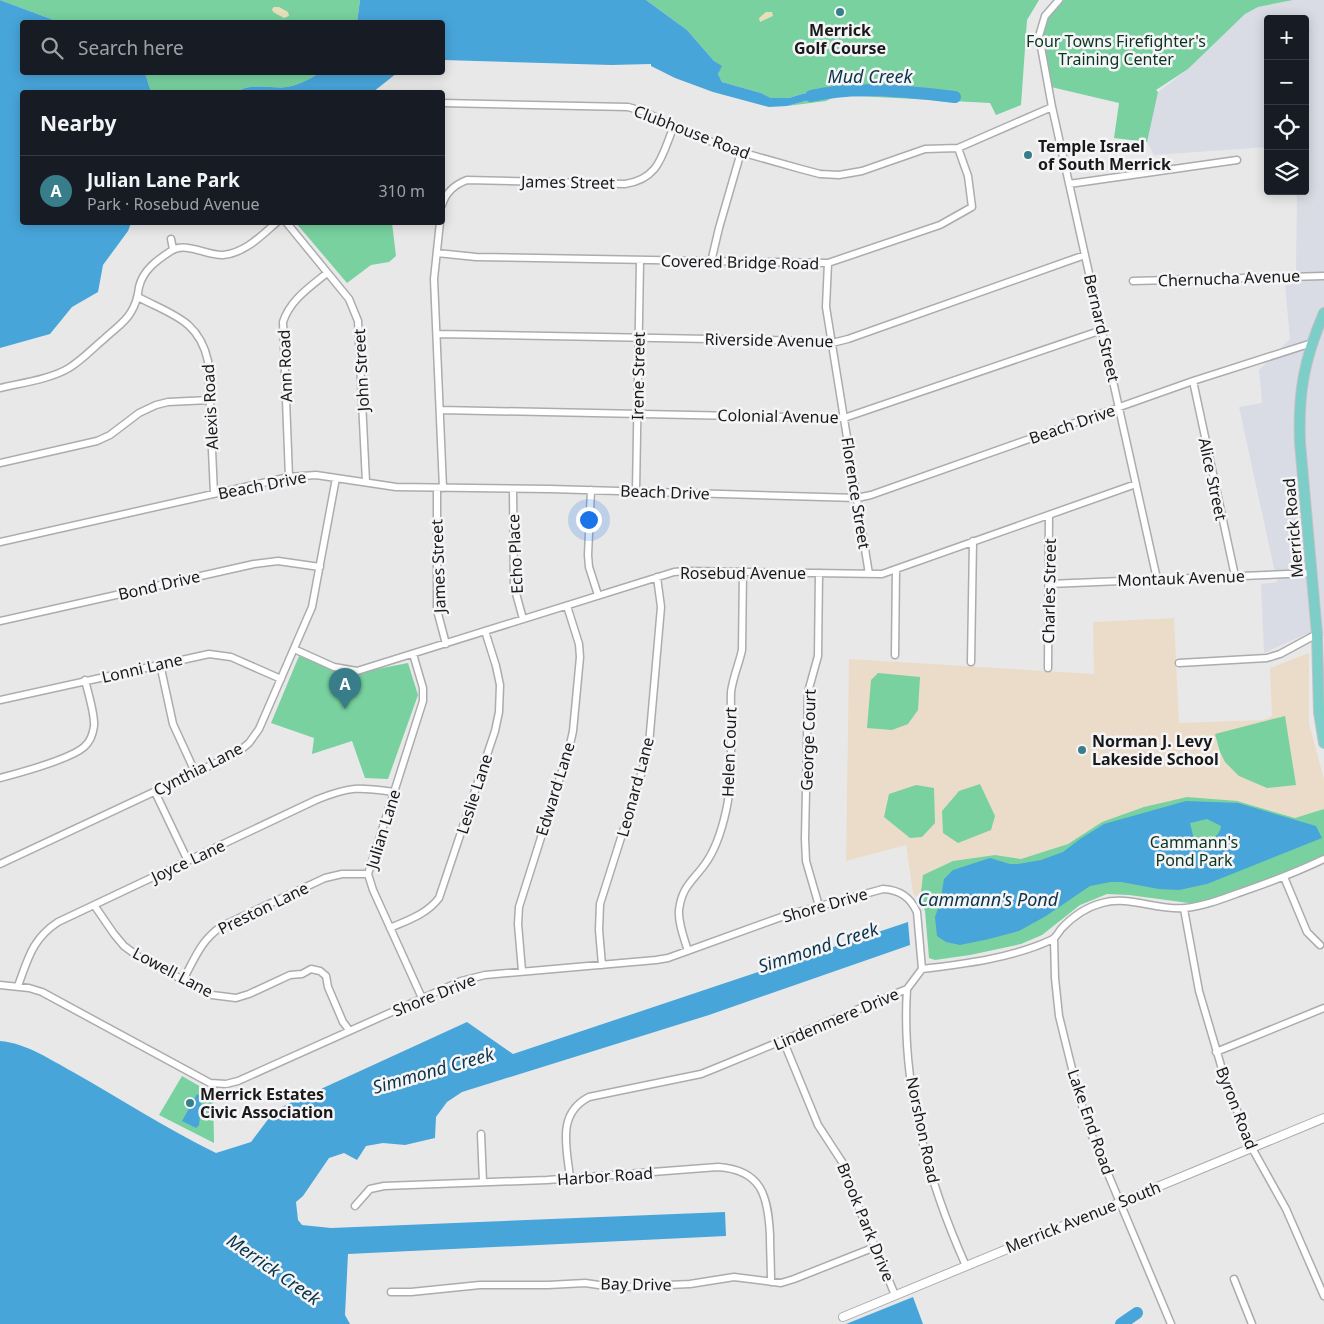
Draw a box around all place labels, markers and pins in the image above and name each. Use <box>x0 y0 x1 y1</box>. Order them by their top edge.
marker: Merrick Golf Course <box>834 6 846 18</box>
place label: Merrick Golf Course <box>794 19 886 59</box>
place label: Temple Israel of South Merrick <box>1038 135 1171 175</box>
marker: Temple Israel of South Merrick <box>1022 149 1034 161</box>
pin: A <box>329 668 361 709</box>
place label: Norman J. Levy Lakeside School <box>1092 730 1219 770</box>
marker: Norman J. Levy Lakeside School <box>1076 744 1088 756</box>
place label: Merrick Estates Civic Association <box>200 1083 333 1123</box>
marker: Merrick Estates Civic Association <box>184 1097 196 1109</box>

